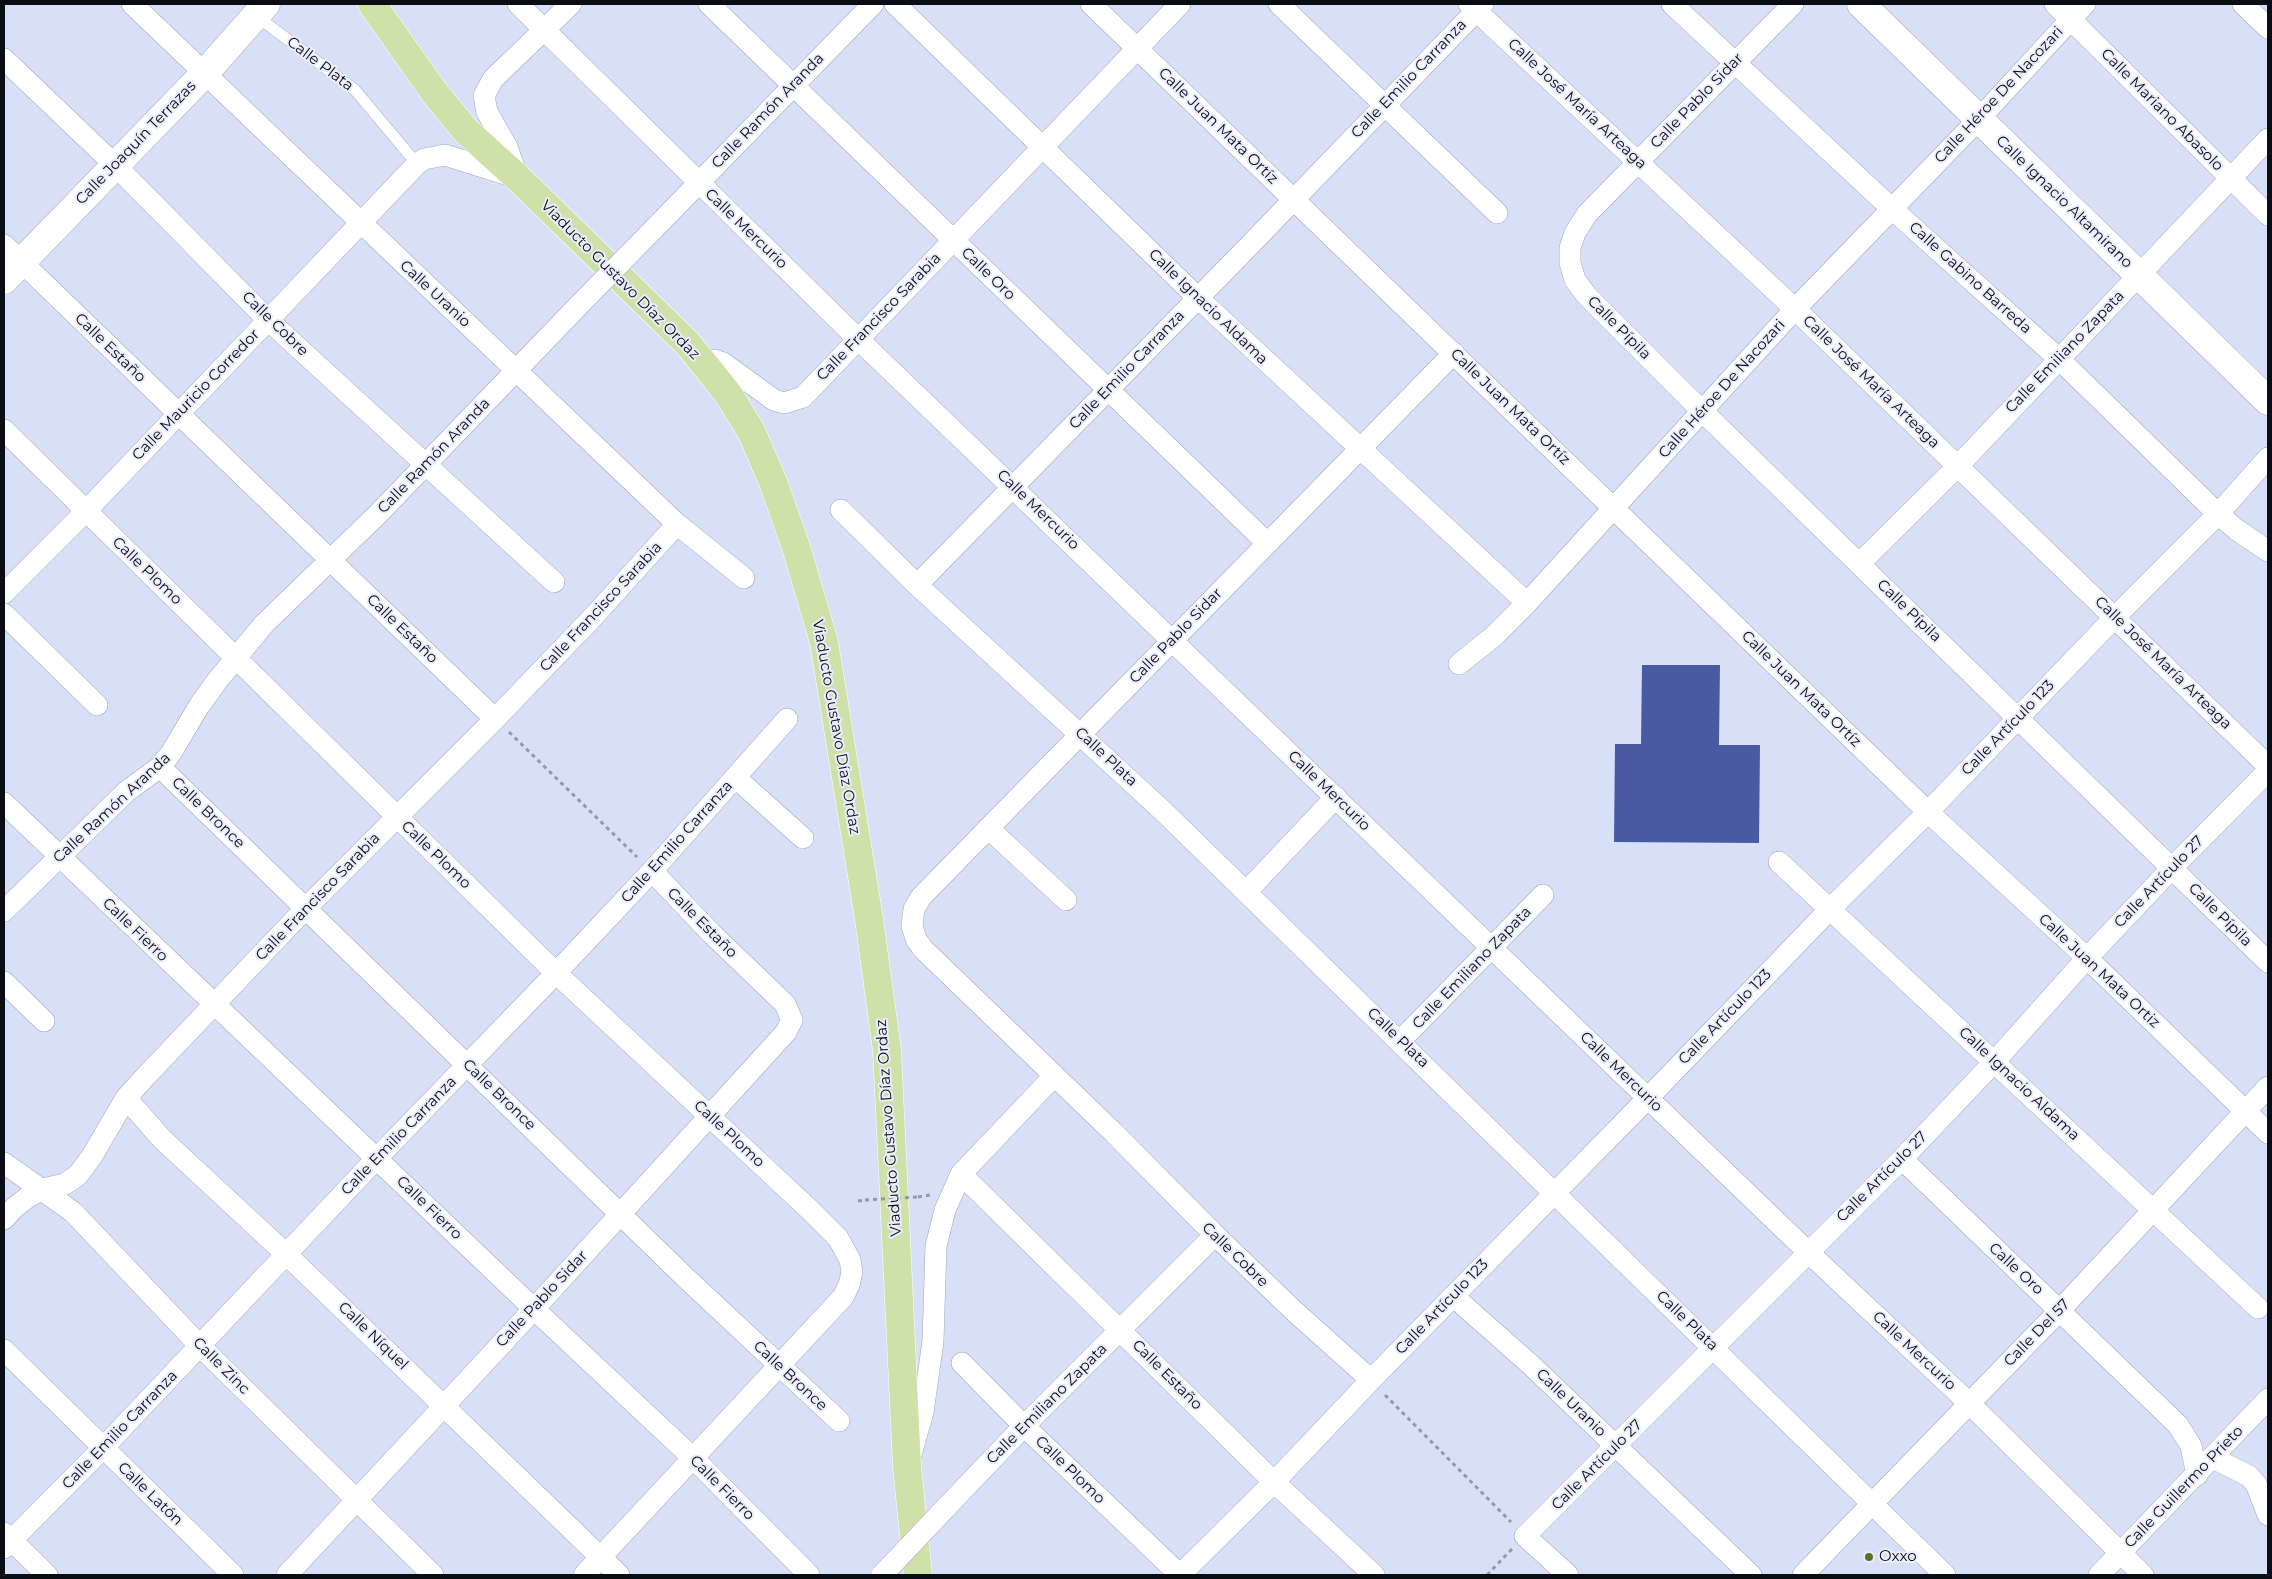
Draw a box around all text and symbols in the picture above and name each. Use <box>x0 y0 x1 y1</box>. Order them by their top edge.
street label: Calle Emilio Carranza <box>1348 16 1470 142</box>
street label: Calle Héroe De Nacozari <box>1931 23 2067 167</box>
street label: Calle Plata <box>283 33 357 95</box>
street label: Calle José María Arteaga <box>1504 35 1650 173</box>
street label: Calle Mariano Abasolo <box>2097 45 2227 175</box>
street label: Calle Ramón Aranda <box>708 49 828 173</box>
street label: Calle Pablo Sidar <box>1647 50 1747 152</box>
street label: Calle Juan Mata Ortíz <box>1154 64 1282 188</box>
street label: Calle Joaquín Terrazas <box>72 77 200 209</box>
street label: Calle Ignacio Altamirano <box>1992 132 2136 272</box>
street label: Calle Mercurio <box>701 185 791 273</box>
street label: Viaducto Gustavo Díaz Ordaz <box>537 197 703 363</box>
street label: Calle Gabino Barreda <box>1905 218 2035 338</box>
street label: Calle Oro <box>957 244 1019 304</box>
street label: Calle Ignacio Aldama <box>1145 245 1271 369</box>
street label: Calle Francisco Sarabia <box>813 249 945 385</box>
street label: Calle Uranio <box>396 257 474 331</box>
street label: Calle Emiliano Zapata <box>2002 287 2128 417</box>
street label: Calle Cobre <box>238 288 312 360</box>
street label: Calle Pípila <box>1584 293 1654 363</box>
street label: Calle Emilio Carranza <box>1066 307 1188 433</box>
street label: Calle Estaño <box>71 310 149 386</box>
street label: Calle José María Arteaga <box>1799 312 1943 452</box>
street label: Calle Héroe De Nacozari <box>1655 316 1789 462</box>
street label: Calle Mauricio Corredor <box>129 326 263 464</box>
street label: Calle Juan Mata Ortíz <box>1446 345 1574 469</box>
street label: Calle Ramón Aranda <box>374 394 494 518</box>
street label: Calle Mercurio <box>993 466 1083 554</box>
street label: Calle Plomo <box>108 533 186 609</box>
street label: Calle Francisco Sarabia <box>536 538 666 676</box>
street label: Calle Pípila <box>1873 576 1945 646</box>
street label: Calle Pablo Sidar <box>1126 585 1226 687</box>
street label: Calle Estaño <box>363 591 441 667</box>
street label: Calle José María Arteaga <box>2091 593 2235 733</box>
street label: Viaducto Gustavo Díaz Ordaz <box>808 618 864 836</box>
street label: Calle Juan Mata Ortíz <box>1737 627 1865 751</box>
street label: Calle Artículo 123 <box>1958 676 2058 780</box>
street label: Calle Plata <box>1071 724 1141 790</box>
street label: Calle Mercurio <box>1284 747 1374 835</box>
street label: Calle Ramón Aranda <box>50 749 174 867</box>
street label: Calle Bronce <box>168 774 248 852</box>
street label: Calle Emilio Carranza <box>617 777 737 907</box>
street label: Calle Plomo <box>397 817 475 893</box>
street label: Calle Francisco Sarabia <box>252 829 384 965</box>
street label: Calle Artículo 27 <box>2111 832 2207 932</box>
street label: Calle Pípila <box>2185 880 2255 950</box>
street label: Calle Estaño <box>663 884 741 962</box>
street label: Calle Fierro <box>98 894 172 966</box>
street label: Calle Emiliano Zapata <box>1409 903 1535 1033</box>
street label: Calle Juan Mata Ortiz <box>2035 910 2163 1032</box>
street label: Calle Artículo 123 <box>1675 965 1775 1069</box>
street label: Calle Plata <box>1363 1004 1433 1072</box>
street label: Viaducto Gustavo Díaz Ordaz <box>872 1019 906 1237</box>
street label: Calle Ignacio Aldama <box>1955 1023 2083 1145</box>
street label: Calle Mercurio <box>1576 1028 1666 1116</box>
street label: Calle Bronce <box>459 1056 539 1134</box>
street label: Calle Emilio Carranza <box>338 1073 460 1199</box>
street label: Calle Plomo <box>690 1097 768 1171</box>
street label: Calle Artículo 27 <box>1833 1128 1931 1226</box>
street label: Calle Fierro <box>392 1172 466 1244</box>
street label: Calle Cobre <box>1198 1219 1272 1291</box>
street label: Calle Oro <box>1985 1239 2047 1299</box>
street label: Calle Pablo Sidar <box>493 1247 591 1351</box>
street label: Calle Artículo 123 <box>1392 1255 1492 1359</box>
street label: Calle Plata <box>1652 1287 1722 1355</box>
street label: Calle Del 57 <box>2000 1295 2074 1371</box>
street label: Calle Níquel <box>334 1298 412 1374</box>
street label: Calle Mercurio <box>1869 1308 1959 1394</box>
street label: Calle Zinc <box>189 1334 253 1398</box>
street label: Calle Estaño <box>1128 1336 1206 1414</box>
street label: Calle Bronce <box>749 1337 831 1415</box>
street label: Calle Emiliano Zapata <box>983 1340 1111 1468</box>
street label: Calle Uranio <box>1532 1365 1610 1441</box>
street label: Calle Emilio Carranza <box>59 1367 181 1493</box>
street label: Calle Artículo 27 <box>1548 1416 1646 1514</box>
street label: Calle Guillermo Prieto <box>2121 1422 2247 1552</box>
street label: Calle Plomo <box>1031 1432 1109 1508</box>
street label: Calle Fierro <box>686 1452 758 1524</box>
street label: Calle Latón <box>114 1459 186 1529</box>
place label: Oxxo <box>1879 1548 1917 1566</box>
marker: Oxxo <box>1863 1551 1875 1563</box>

